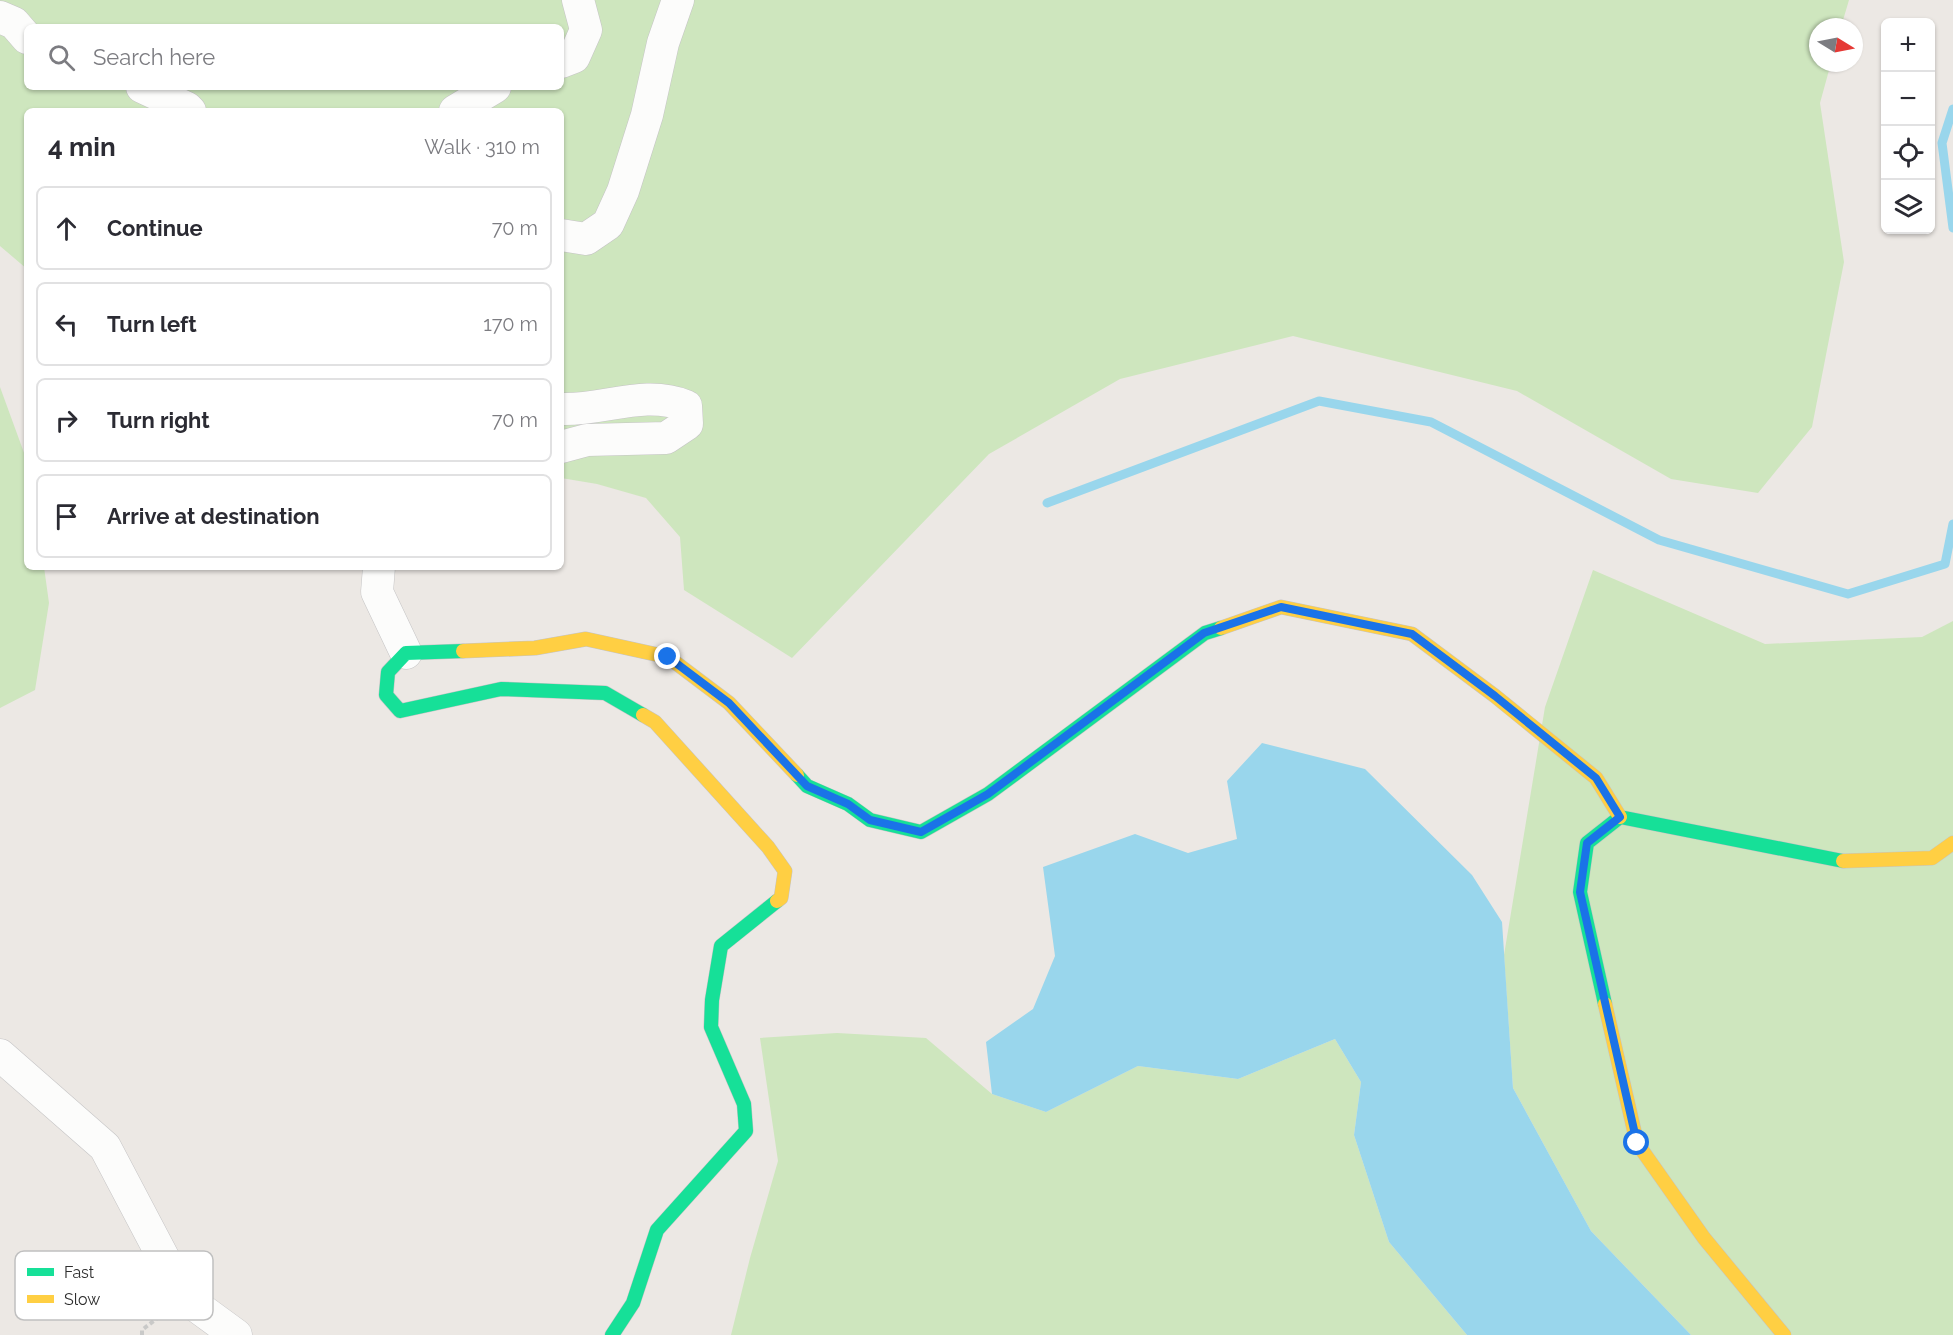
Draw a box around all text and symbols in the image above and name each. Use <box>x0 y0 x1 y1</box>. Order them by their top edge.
north arrow <box>1809 18 1863 72</box>
map controls <box>1881 18 1935 234</box>
button: + <box>1881 18 1935 72</box>
search box <box>24 24 564 90</box>
icon: search <box>45 41 78 74</box>
text: Search here <box>93 44 215 70</box>
button: − <box>1881 72 1935 126</box>
button: locate <box>1881 126 1935 180</box>
text: 4 min <box>48 132 116 162</box>
text: Walk · 310 m <box>424 135 540 159</box>
button: layers <box>1881 180 1935 234</box>
icon: ahead <box>50 212 83 245</box>
text: Continue <box>107 215 203 241</box>
text: 70 m <box>492 216 538 240</box>
icon: left <box>50 308 83 341</box>
text: Turn left <box>107 311 197 337</box>
text: 170 m <box>483 312 538 336</box>
icon: right <box>50 404 83 437</box>
text: Turn right <box>107 407 210 433</box>
text: 70 m <box>492 408 538 432</box>
icon: arrive <box>50 500 83 533</box>
text: Arrive at destination <box>107 503 320 529</box>
route end <box>654 643 680 669</box>
route start <box>1623 1129 1649 1155</box>
legend <box>15 1251 213 1320</box>
text: Fast <box>64 1263 95 1282</box>
text: Slow <box>64 1290 100 1309</box>

